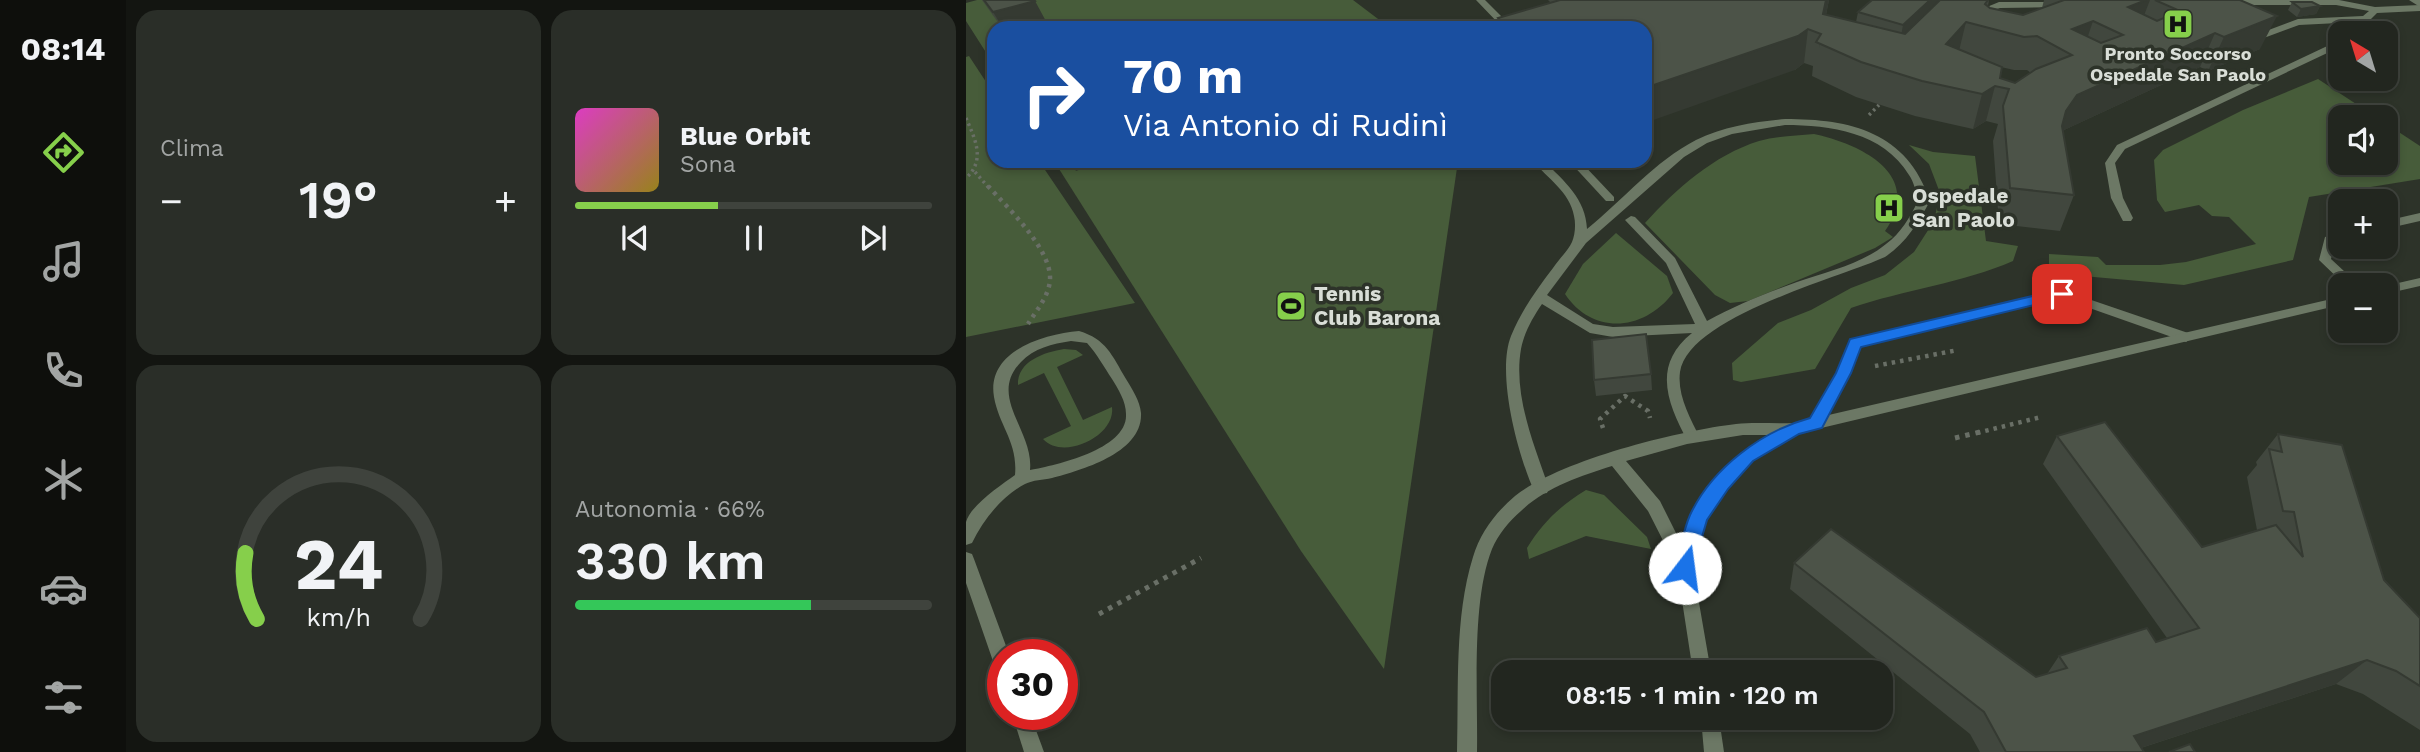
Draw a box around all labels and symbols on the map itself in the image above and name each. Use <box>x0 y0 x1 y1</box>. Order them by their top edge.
hospital icon: Pronto Soccorso Ospedale San Paolo <box>2161 7 2195 41</box>
north arrow <box>2328 21 2398 91</box>
place label: Pronto Soccorso Ospedale San Paolo <box>2090 43 2266 85</box>
place label: Ospedale San Paolo <box>1912 183 2015 232</box>
hospital icon: Ospedale San Paolo <box>1872 191 1906 225</box>
pin <box>2032 264 2092 324</box>
place label: Tennis Club Barona <box>1314 281 1441 330</box>
sports icon: Tennis Club Barona <box>1274 289 1308 323</box>
position arrow <box>1648 531 1722 605</box>
speed limit sign: 30 <box>987 639 1078 730</box>

